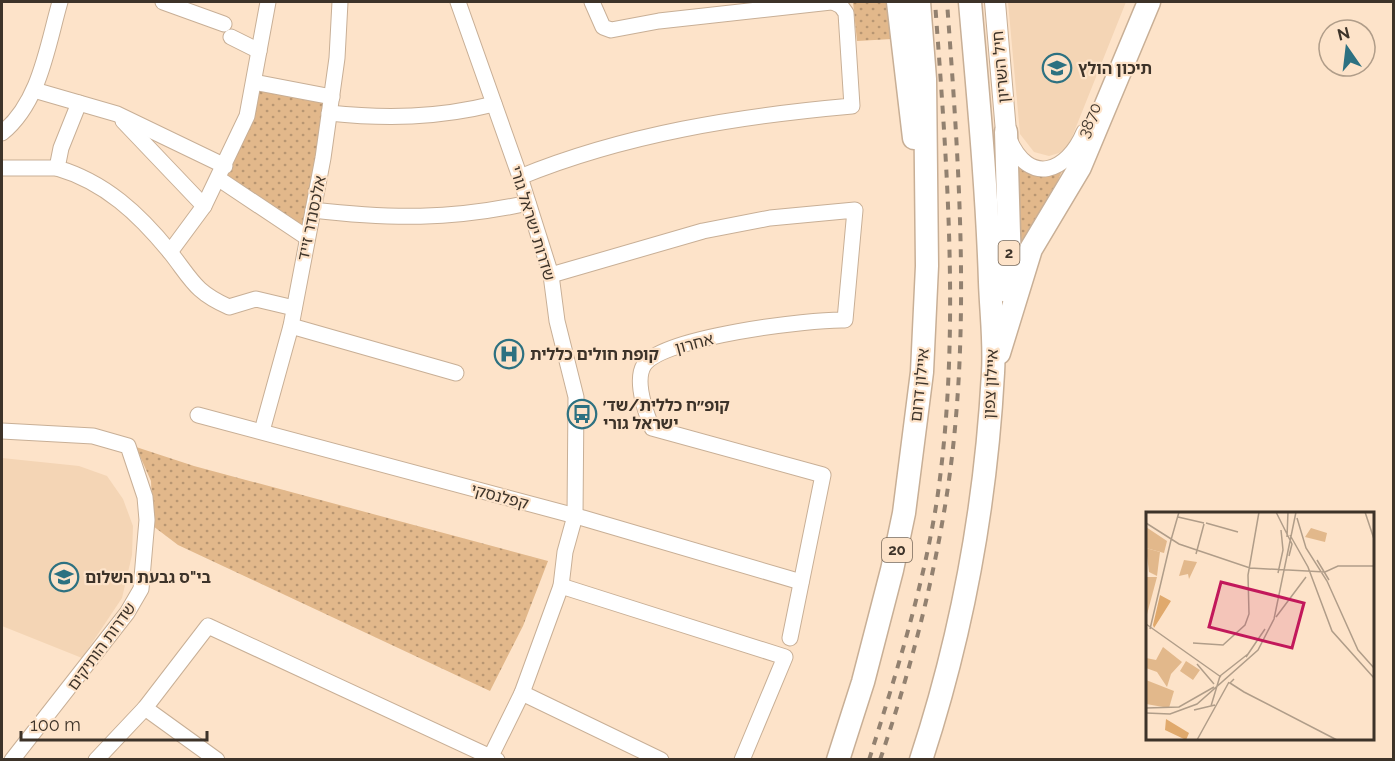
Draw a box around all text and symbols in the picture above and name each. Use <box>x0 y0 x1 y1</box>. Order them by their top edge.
north arrow <box>1317 18 1377 78</box>
text: N <box>1335 23 1352 45</box>
street label: חיל השריון <box>988 30 1013 104</box>
school or university icon: תיכון הולץ <box>1041 52 1073 84</box>
place label: תיכון הולץ <box>1078 59 1152 78</box>
street label: 3870 <box>1074 100 1105 141</box>
street label: שדרות ישראל גורי <box>506 164 559 283</box>
street label: אלכסנדר זייד <box>293 174 330 262</box>
road number: 2 <box>998 241 1020 265</box>
street label: אחרון <box>673 329 715 358</box>
hospital icon: קופת חולים כללית <box>493 338 525 370</box>
place label: קופת חולים כללית <box>530 345 660 364</box>
street label: איילון דרום <box>906 347 933 423</box>
street label: איילון צפון <box>979 349 1002 419</box>
place label: קופ״ח כללית/שד׳ ישראל גורי <box>603 396 730 433</box>
bus stop icon: קופ״ח כללית/שד׳ ישראל גורי <box>566 398 598 430</box>
street label: קפלנסקי <box>469 480 531 513</box>
inset map <box>1146 512 1374 740</box>
road number: 20 <box>882 538 912 562</box>
school or university icon: בי"ס גבעת השלום <box>48 561 80 593</box>
place label: בי"ס גבעת השלום <box>85 568 212 587</box>
street label: שדרות הותיקים <box>63 599 140 694</box>
scale bar <box>21 704 207 742</box>
text: 100 m <box>30 714 81 735</box>

